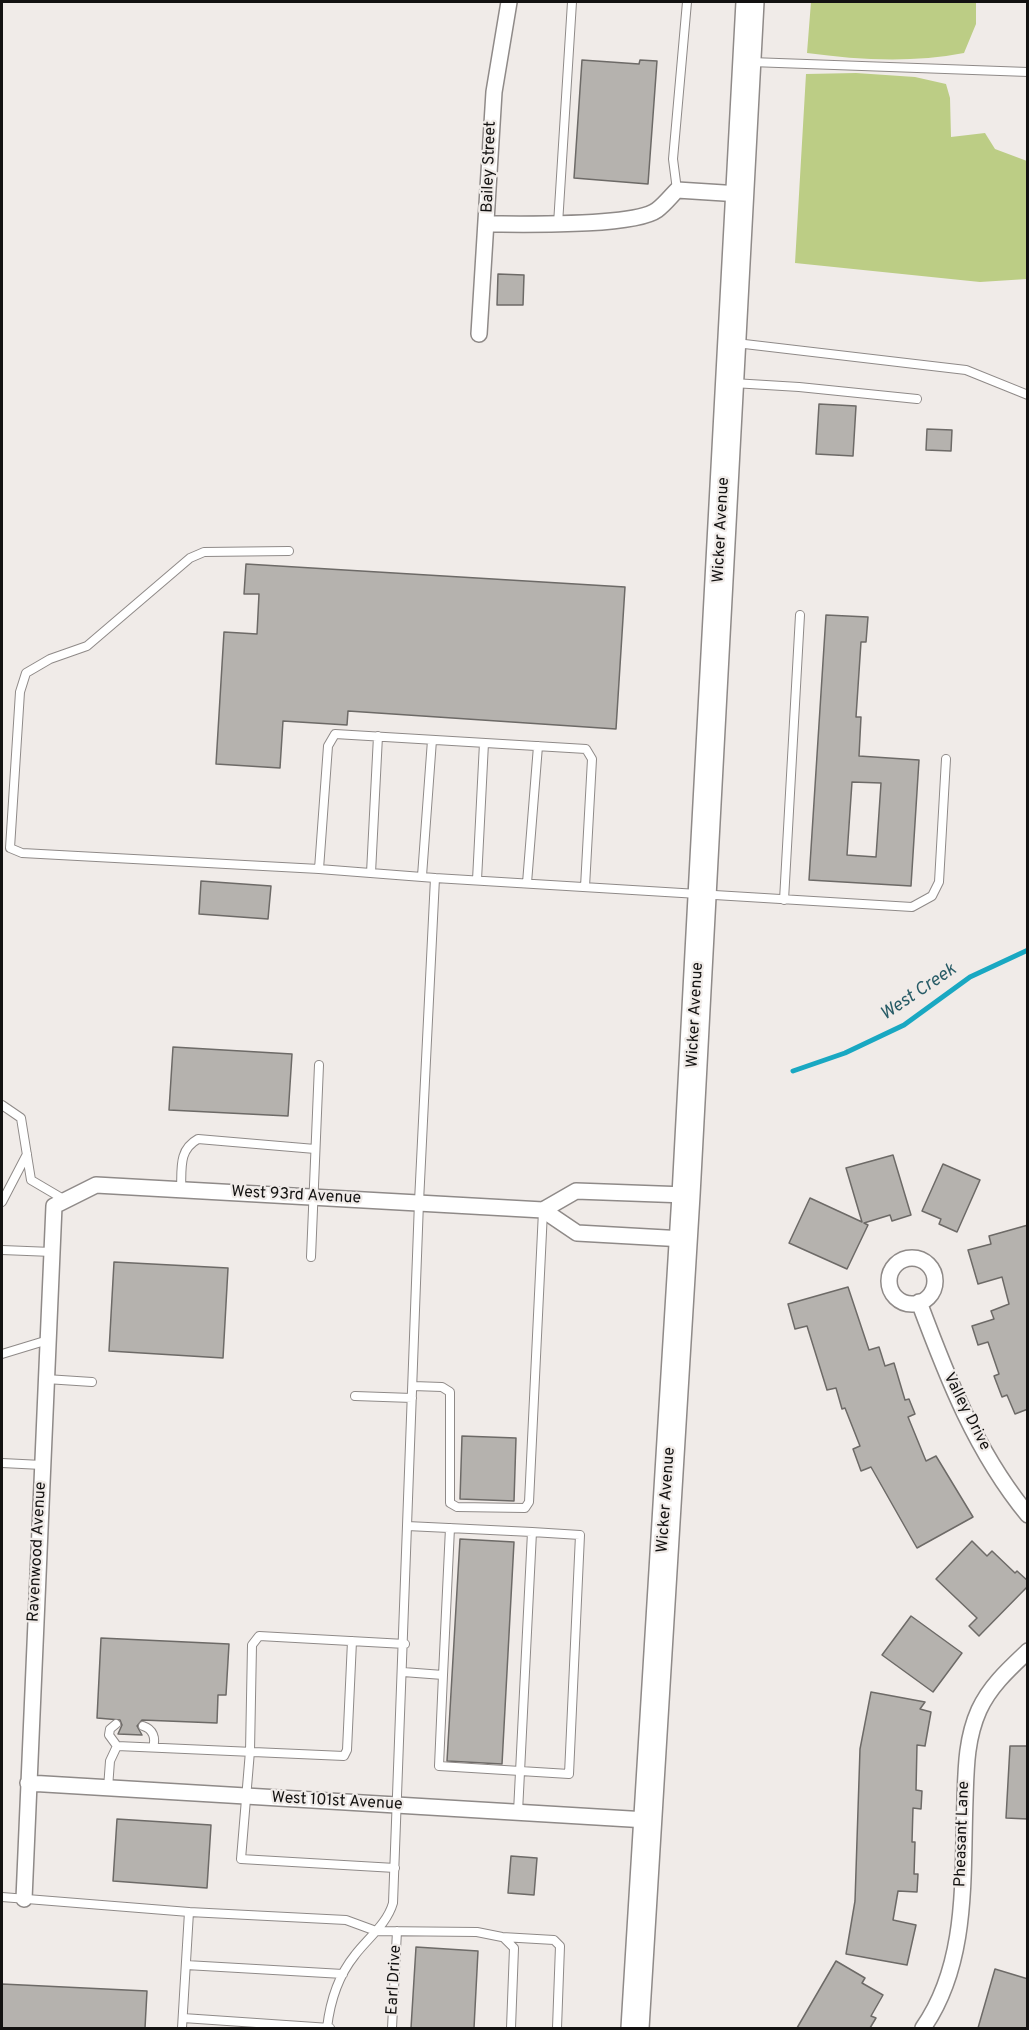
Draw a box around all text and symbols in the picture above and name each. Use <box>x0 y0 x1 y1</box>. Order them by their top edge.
street label: Bailey Street <box>479 121 501 213</box>
street label: Wicker Avenue <box>710 477 734 583</box>
water label: West Creek <box>877 960 961 1026</box>
street label: Wicker Avenue <box>684 962 708 1068</box>
street label: West 93rd Avenue <box>231 1183 361 1209</box>
street label: Valley Drive <box>938 1370 994 1454</box>
street label: Wicker Avenue <box>654 1447 680 1553</box>
street label: Ravenwood Avenue <box>25 1481 51 1623</box>
street label: Pheasant Lane <box>952 1781 974 1887</box>
street label: West 101st Avenue <box>271 1789 403 1815</box>
street label: Earl Drive <box>384 1944 406 2016</box>

